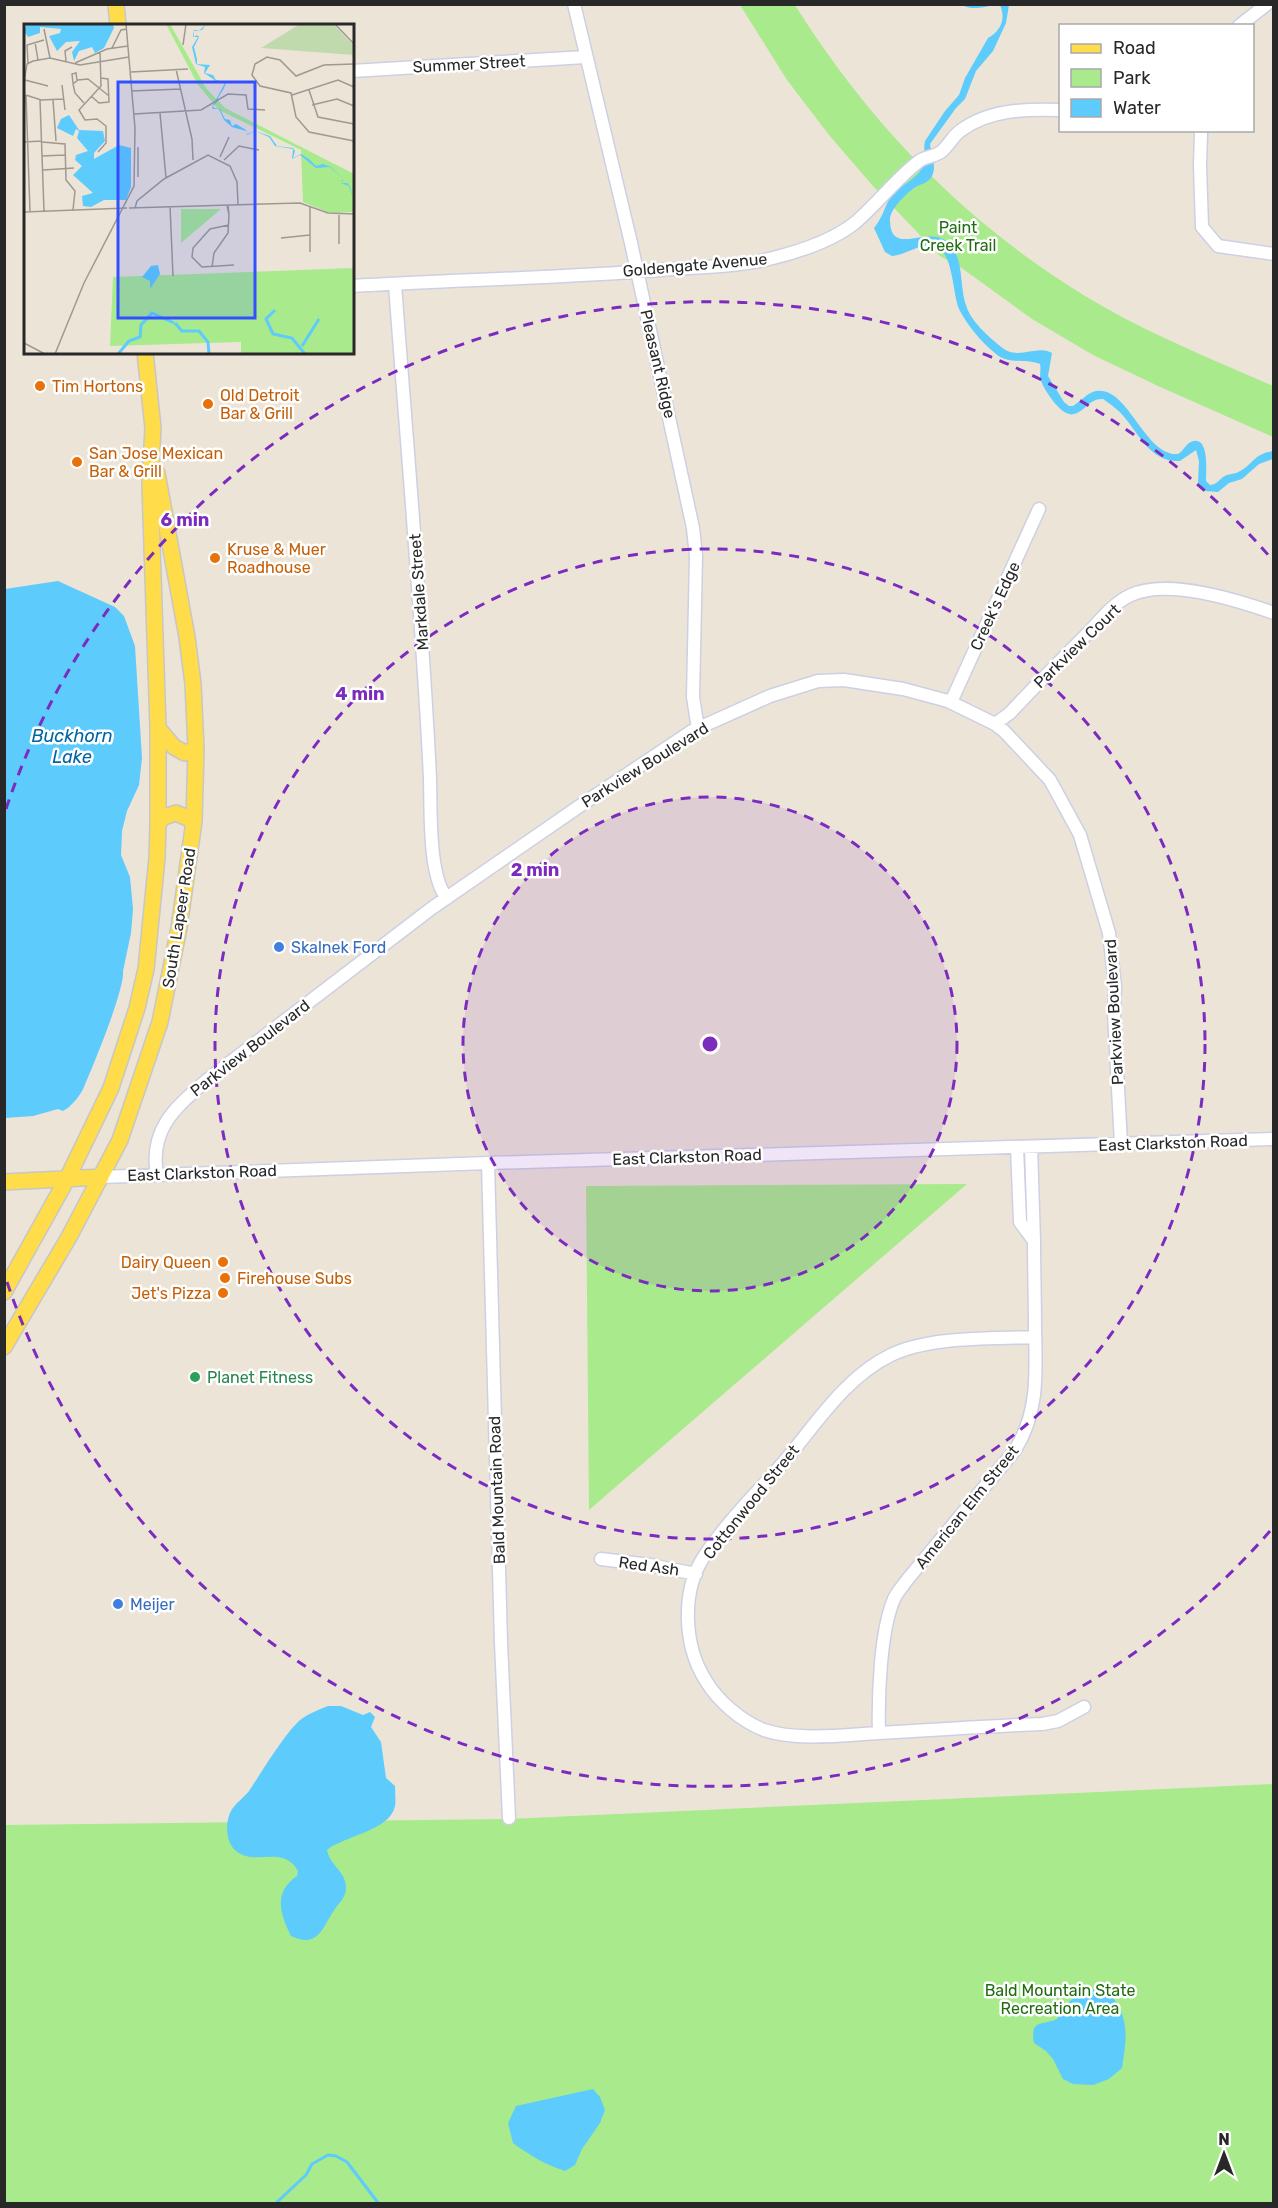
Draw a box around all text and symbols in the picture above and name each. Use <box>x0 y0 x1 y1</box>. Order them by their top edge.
inset map <box>24 24 354 354</box>
legend <box>1059 24 1254 132</box>
text: Road <box>1113 37 1156 59</box>
street label: Summer Street <box>412 52 526 76</box>
text: Park <box>1113 67 1151 89</box>
text: Water <box>1113 97 1161 119</box>
park label: Paint Creek Trail <box>920 218 996 255</box>
street label: Goldengate Avenue <box>622 249 768 281</box>
street label: Pleasant Ridge <box>636 308 680 420</box>
place label: Tim Hortons <box>52 377 143 396</box>
marker: Tim Hortons <box>33 379 47 393</box>
place label: Old Detroit Bar & Grill <box>220 386 300 423</box>
marker: Old Detroit Bar & Grill <box>201 397 215 411</box>
place label: San Jose Mexican Bar & Grill <box>89 444 223 481</box>
marker: San Jose Mexican Bar & Grill <box>70 455 84 469</box>
text: 6 min <box>161 509 209 531</box>
street label: Markdale Street <box>405 533 433 651</box>
place label: Kruse & Muer Roadhouse <box>227 540 326 577</box>
marker: Kruse & Muer Roadhouse <box>208 551 222 565</box>
street label: Creek's Edge <box>966 559 1024 653</box>
street label: Parkview Court <box>1030 600 1124 692</box>
text: 4 min <box>335 683 385 705</box>
street label: Parkview Boulevard <box>578 718 712 812</box>
water label: Buckhorn Lake <box>31 725 113 768</box>
street label: South Lapeer Road <box>159 847 199 989</box>
text: 2 min <box>511 859 559 881</box>
place label: Skalnek Ford <box>291 938 386 957</box>
street label: Parkview Boulevard <box>1101 939 1127 1085</box>
marker: Skalnek Ford <box>272 940 286 954</box>
street label: Parkview Boulevard <box>187 996 313 1100</box>
centre of rings <box>700 1034 720 1054</box>
street label: East Clarkston Road <box>1098 1131 1248 1155</box>
street label: East Clarkston Road <box>612 1145 762 1169</box>
street label: East Clarkston Road <box>127 1161 277 1185</box>
place label: Dairy Queen <box>121 1253 211 1272</box>
marker: Dairy Queen <box>216 1255 230 1269</box>
place label: Firehouse Subs <box>237 1269 352 1288</box>
marker: Firehouse Subs <box>218 1271 232 1285</box>
place label: Jet's Pizza <box>131 1284 211 1303</box>
marker: Jet's Pizza <box>216 1286 230 1300</box>
place label: Planet Fitness <box>207 1368 313 1387</box>
marker: Planet Fitness <box>188 1370 202 1384</box>
street label: Bald Mountain Road <box>485 1415 509 1565</box>
street label: Cottonwood Street <box>699 1441 803 1563</box>
street label: American Elm Street <box>911 1442 1023 1572</box>
street label: Red Ash <box>617 1552 681 1580</box>
place label: Meijer <box>130 1595 175 1614</box>
marker: Meijer <box>111 1597 125 1611</box>
park label: Bald Mountain State Recreation Area <box>985 1981 1135 2018</box>
north arrow <box>1194 2124 1254 2184</box>
text: N <box>1218 2130 1230 2149</box>

